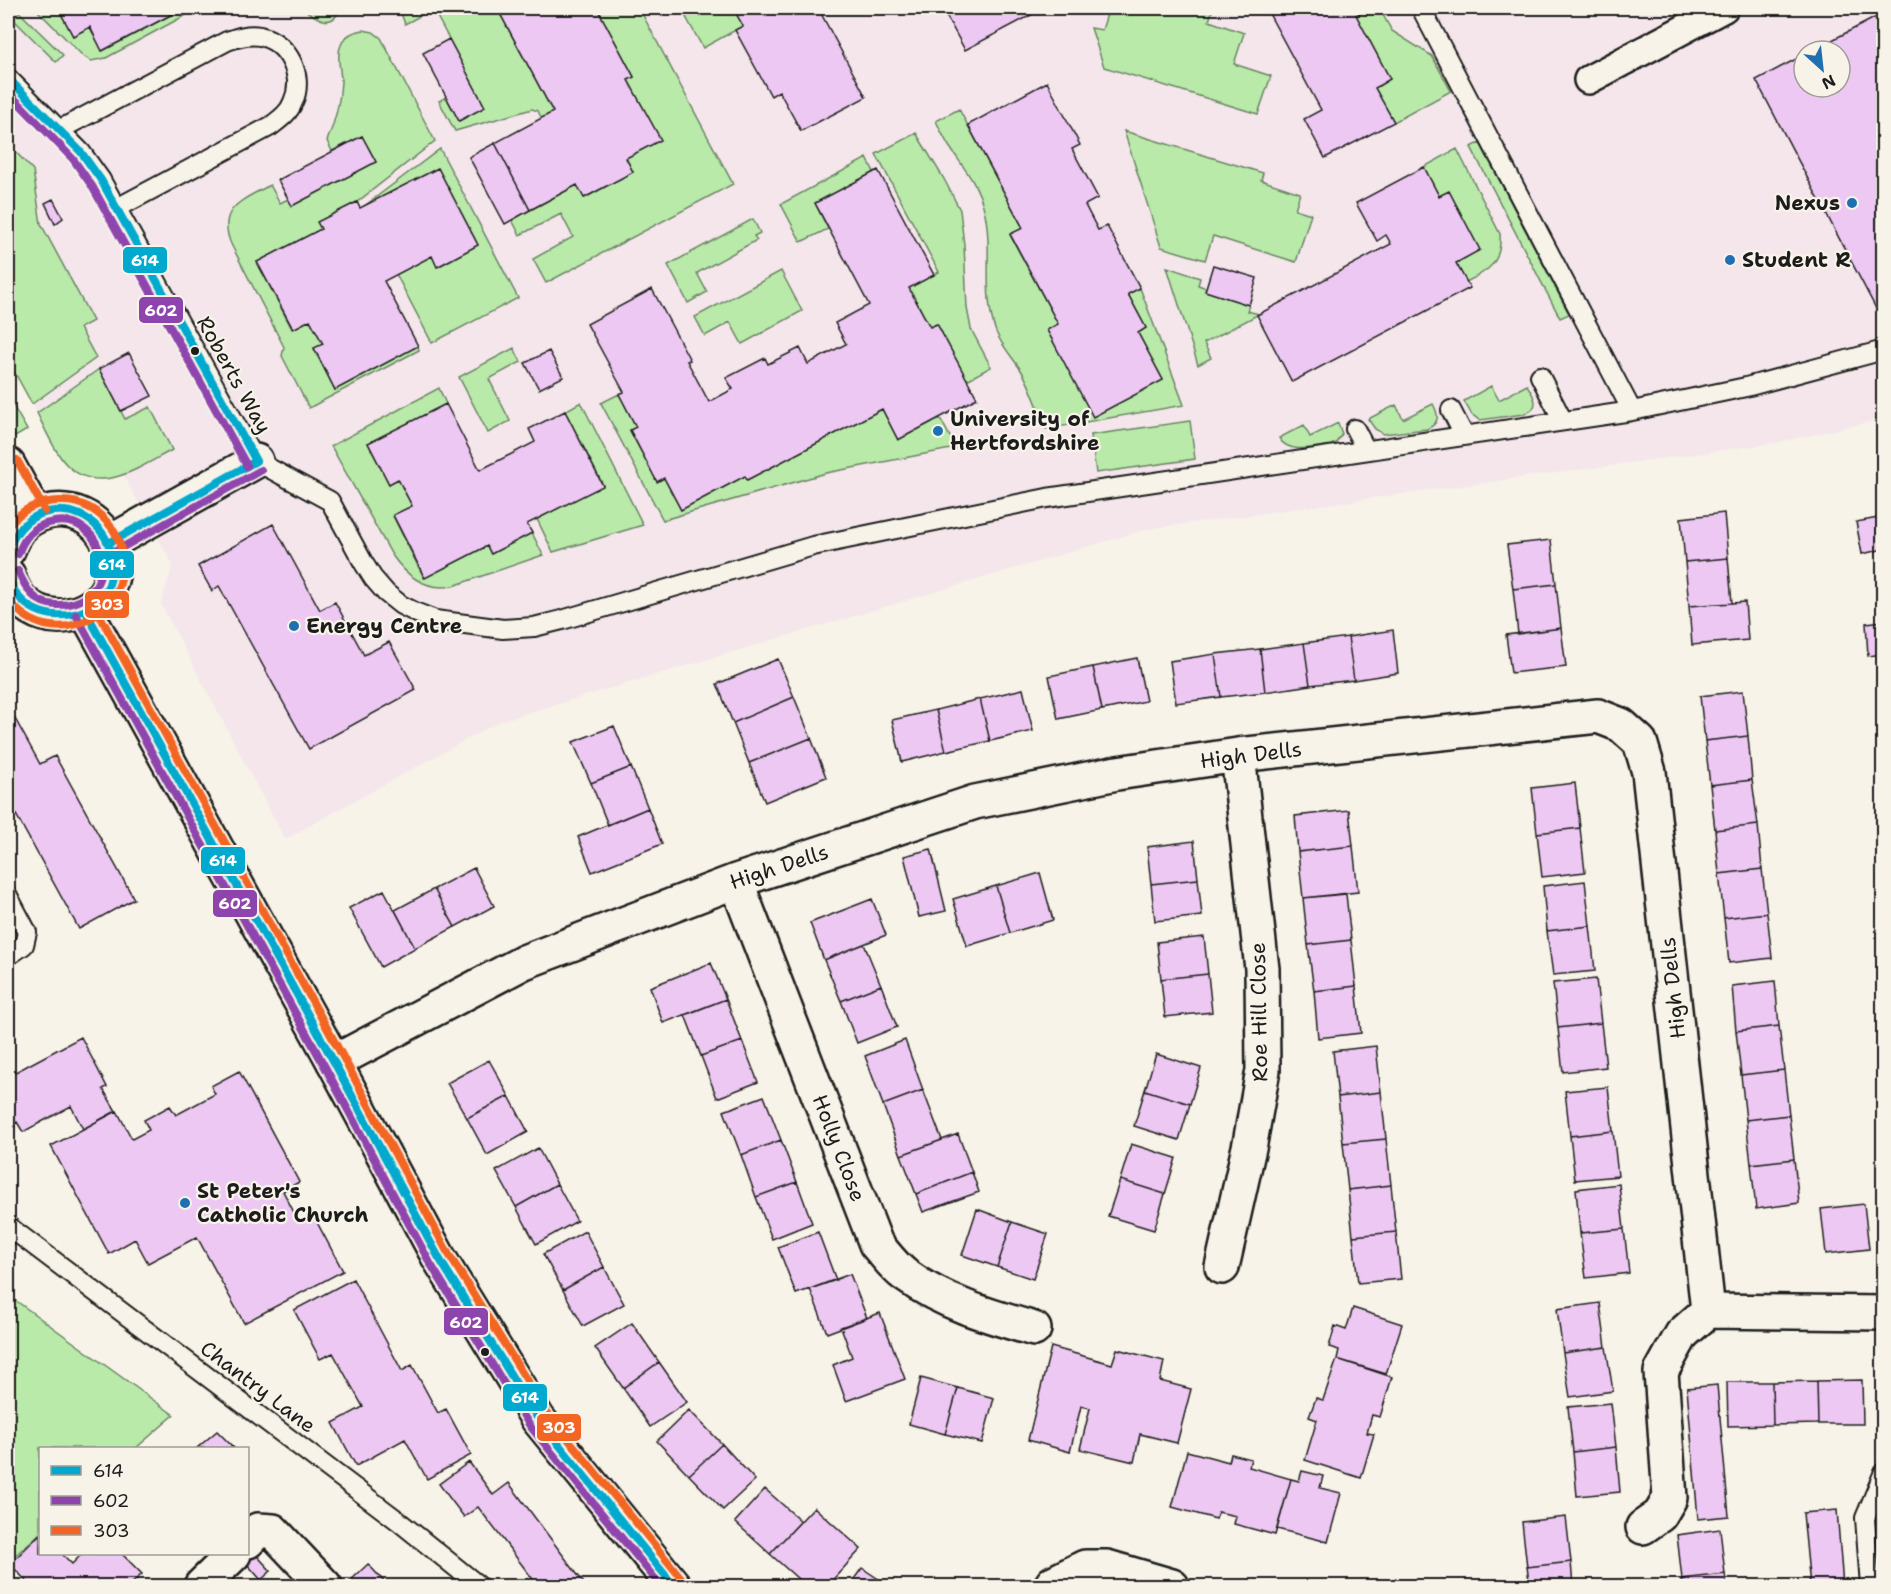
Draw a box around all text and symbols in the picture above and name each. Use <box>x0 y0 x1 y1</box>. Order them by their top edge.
north arrow <box>1792 39 1852 99</box>
text: N <box>1818 70 1839 94</box>
place label: Nexus <box>1775 189 1840 217</box>
marker: Nexus <box>1845 196 1859 210</box>
line badge: 614 <box>122 246 168 274</box>
place label: Student R <box>1742 246 1851 274</box>
text: 614 <box>131 250 159 271</box>
marker: Student R <box>1723 253 1737 267</box>
line badge: 602 <box>138 296 184 324</box>
text: 602 <box>145 300 177 321</box>
street label: Roberts Way <box>190 311 278 439</box>
unlabelled marker <box>189 345 201 357</box>
place label: University of Hertfordshire <box>950 405 1100 457</box>
marker: University of Hertfordshire <box>931 424 945 438</box>
line badge: 614 <box>89 550 135 579</box>
text: 614 <box>98 554 126 575</box>
line badge: 303 <box>84 590 130 619</box>
text: 303 <box>90 594 124 615</box>
place label: Energy Centre <box>306 612 462 640</box>
marker: Energy Centre <box>287 619 301 633</box>
street label: High Dells <box>1199 735 1303 775</box>
street label: High Dells <box>726 838 832 896</box>
line badge: 614 <box>200 846 246 875</box>
text: 614 <box>209 850 237 871</box>
line badge: 602 <box>212 889 258 918</box>
text: 602 <box>219 893 251 914</box>
street label: High Dells <box>1654 936 1692 1040</box>
street label: Roe Hill Close <box>1244 942 1274 1082</box>
street label: Holly Close <box>806 1091 872 1205</box>
place label: St Peter's Catholic Church <box>197 1177 369 1229</box>
marker: St Peter's Catholic Church <box>178 1196 192 1210</box>
line badge: 602 <box>443 1307 489 1336</box>
text: 602 <box>450 1312 482 1333</box>
street label: Chantry Lane <box>195 1334 321 1440</box>
unlabelled marker <box>479 1346 491 1358</box>
line badge: 614 <box>502 1383 548 1412</box>
text: 614 <box>511 1387 539 1408</box>
line badge: 303 <box>536 1413 582 1442</box>
text: 303 <box>542 1417 576 1438</box>
legend <box>39 1447 249 1555</box>
text: 614 <box>93 1459 124 1483</box>
text: 602 <box>93 1489 129 1513</box>
text: 303 <box>93 1519 130 1543</box>

